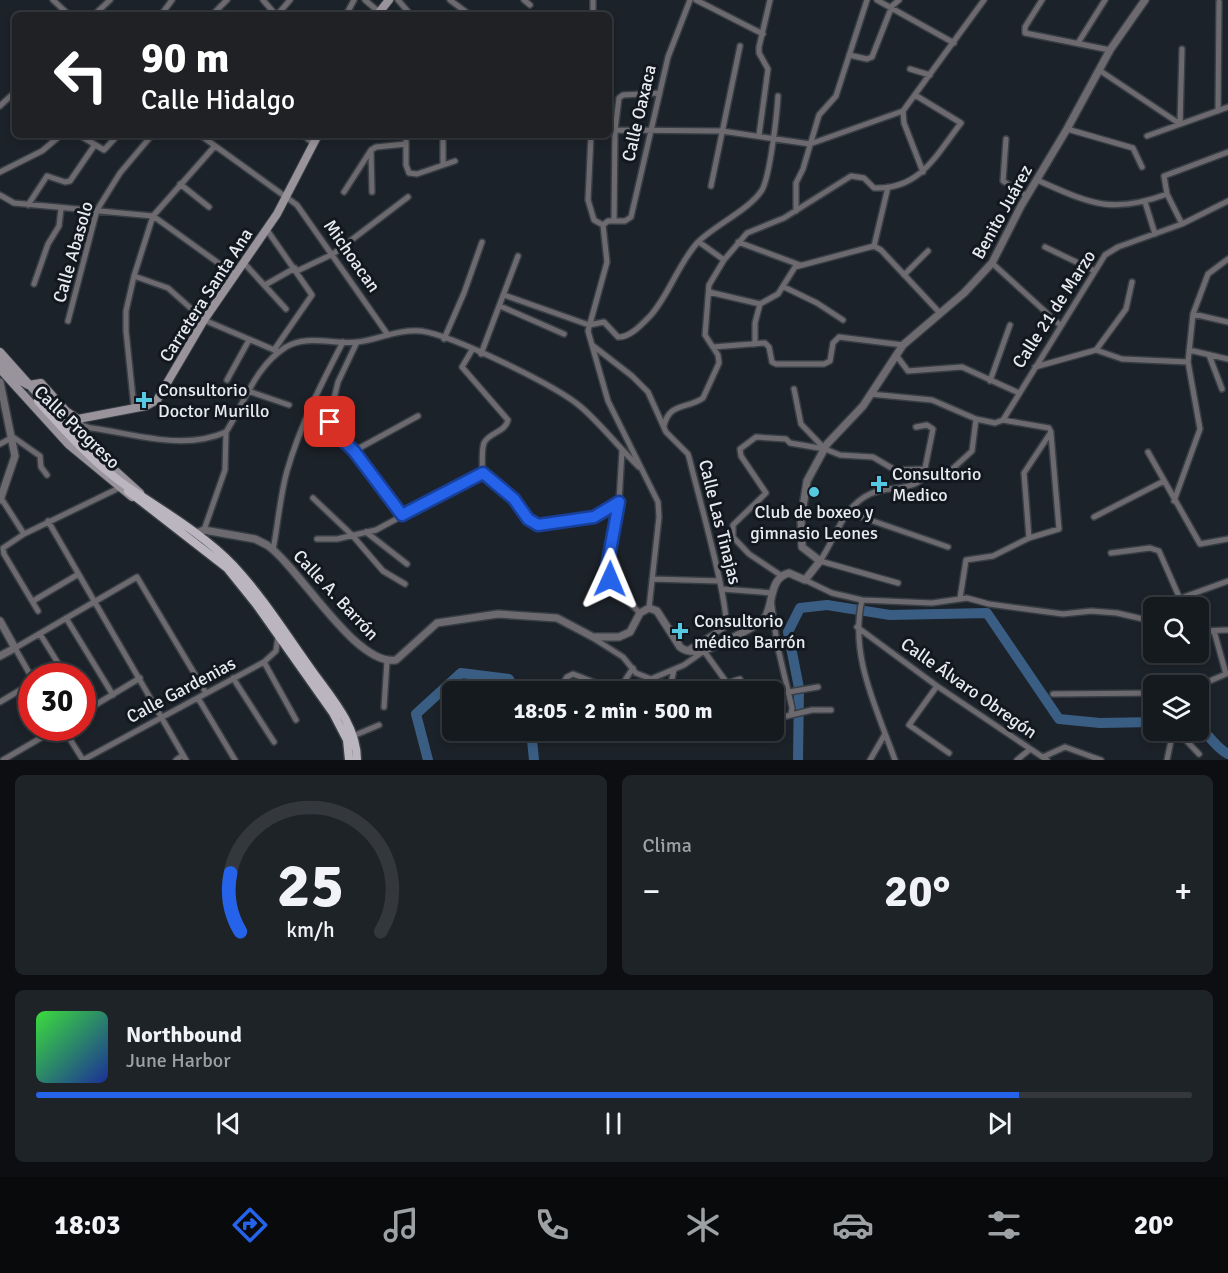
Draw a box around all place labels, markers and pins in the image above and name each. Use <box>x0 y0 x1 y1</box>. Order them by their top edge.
place label: Consultorio Doctor Murillo <box>158 379 269 422</box>
marker: Consultorio Doctor Murillo <box>135 391 153 409</box>
pin <box>304 396 355 447</box>
place label: Consultorio Medico <box>892 463 981 506</box>
marker: Consultorio Medico <box>870 475 888 493</box>
marker: Club de boxeo y gimnasio Leones <box>807 485 821 499</box>
place label: Club de boxeo y gimnasio Leones <box>750 501 878 544</box>
place label: Consultorio médico Barrón <box>694 610 806 653</box>
marker: Consultorio médico Barrón <box>671 622 689 640</box>

